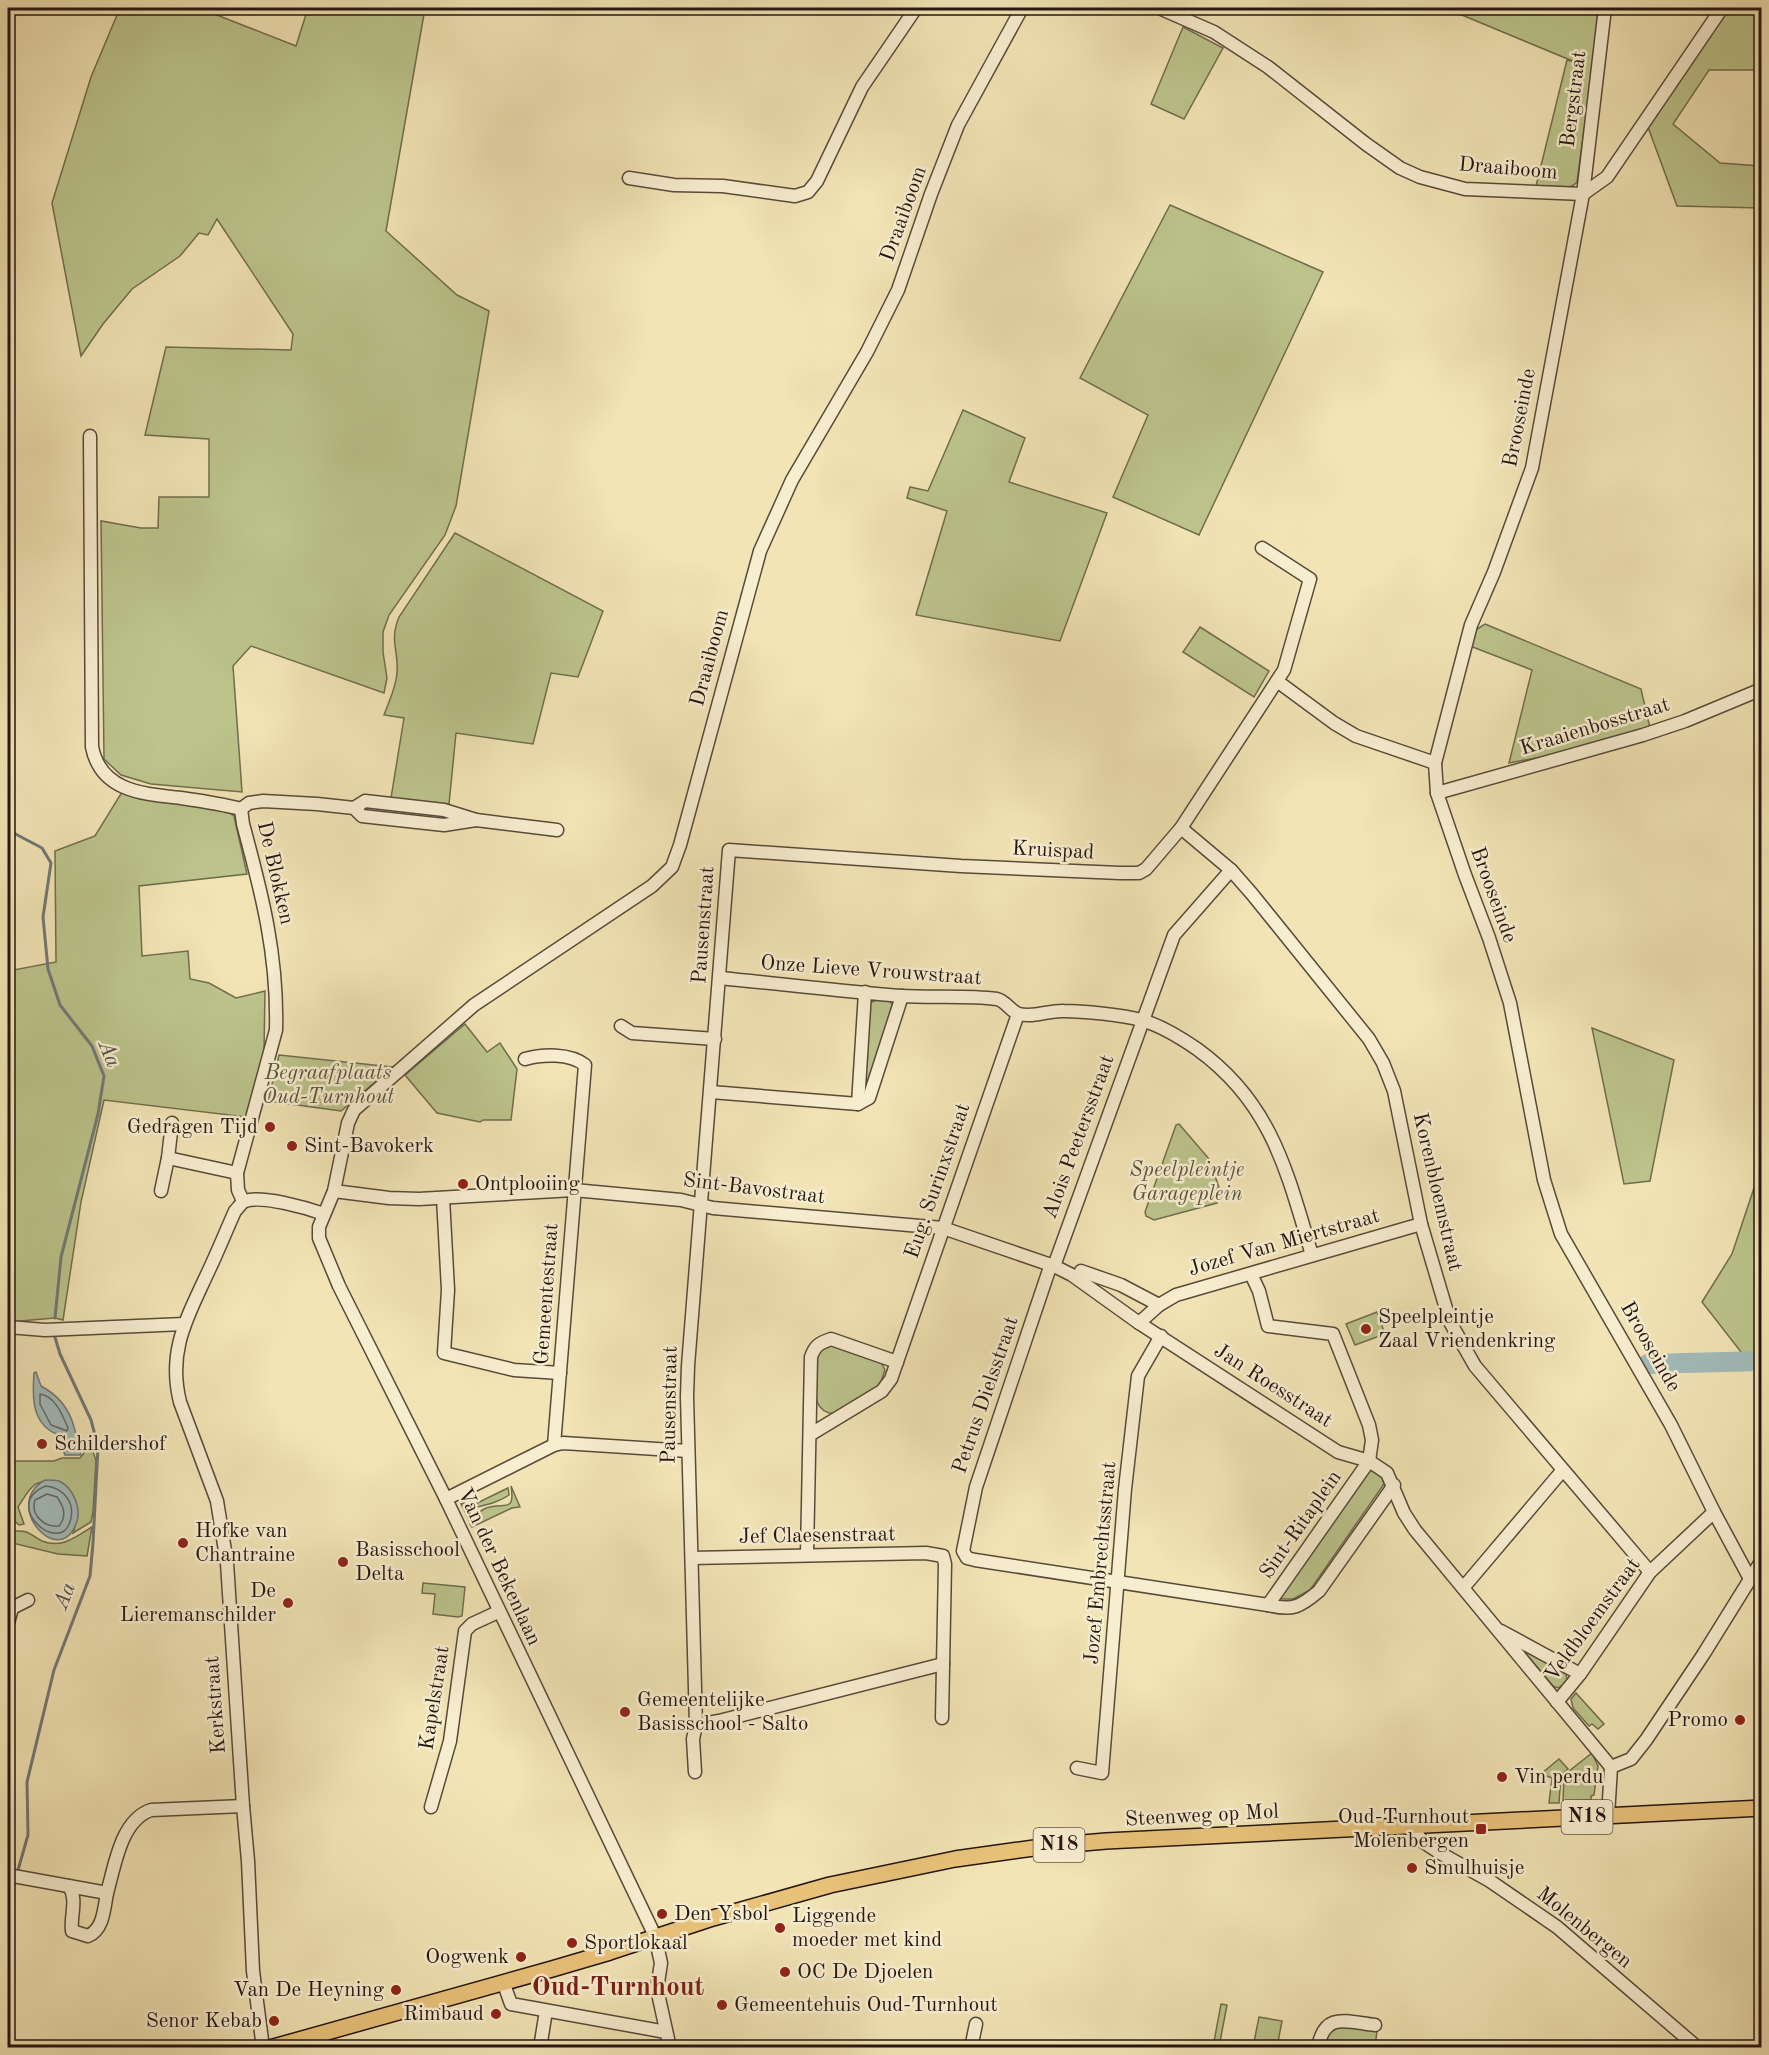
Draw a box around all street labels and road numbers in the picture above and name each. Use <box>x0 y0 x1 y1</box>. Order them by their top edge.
street label: Bergstraat <box>1558 49 1590 149</box>
street label: Draaiboom <box>1457 154 1559 184</box>
street label: Draaiboom <box>877 164 931 264</box>
street label: Brooseinde <box>1500 367 1540 469</box>
street label: Draaiboom <box>687 607 733 709</box>
street label: Kraaienbosstraat <box>1518 694 1672 760</box>
street label: De Blokken <box>253 819 297 927</box>
street label: Kruispad <box>1011 838 1095 864</box>
street label: Brooseinde <box>1466 844 1520 946</box>
street label: Pausenstraat <box>689 865 719 985</box>
street label: Onze Lieve Vrouwstraat <box>760 953 982 989</box>
street label: Alois Peetersstraat <box>1040 1052 1118 1222</box>
street label: Eug. Surinxstraat <box>902 1101 974 1261</box>
street label: Korenbloemstraat <box>1409 1111 1465 1273</box>
street label: Sint-Bavostraat <box>682 1170 826 1208</box>
street label: Jozef Van Miertstraat <box>1186 1206 1382 1280</box>
street label: Gemeentestraat <box>532 1222 562 1366</box>
street label: Brooseinde <box>1616 1298 1684 1396</box>
street label: Petrus Dielsstraat <box>949 1314 1023 1476</box>
street label: Jan Roesstraat <box>1210 1340 1336 1432</box>
street label: Pausenstraat <box>658 1346 682 1464</box>
street label: Jozef Embrechtsstraat <box>1082 1461 1120 1665</box>
street label: Sint-Ritaplein <box>1256 1467 1346 1583</box>
street label: Van der Bekenlaan <box>453 1485 545 1649</box>
street label: Jef Claesenstraat <box>738 1524 896 1548</box>
street label: Veldbloemstraat <box>1541 1554 1645 1686</box>
street label: Kapelstraat <box>416 1644 454 1752</box>
street label: Kerkstraat <box>202 1655 230 1755</box>
road number: N18 <box>1562 1800 1612 1834</box>
street label: Steenweg op Mol <box>1125 1801 1280 1831</box>
road number: N18 <box>1034 1828 1084 1862</box>
street label: Molenbergen <box>1532 1883 1636 1973</box>

